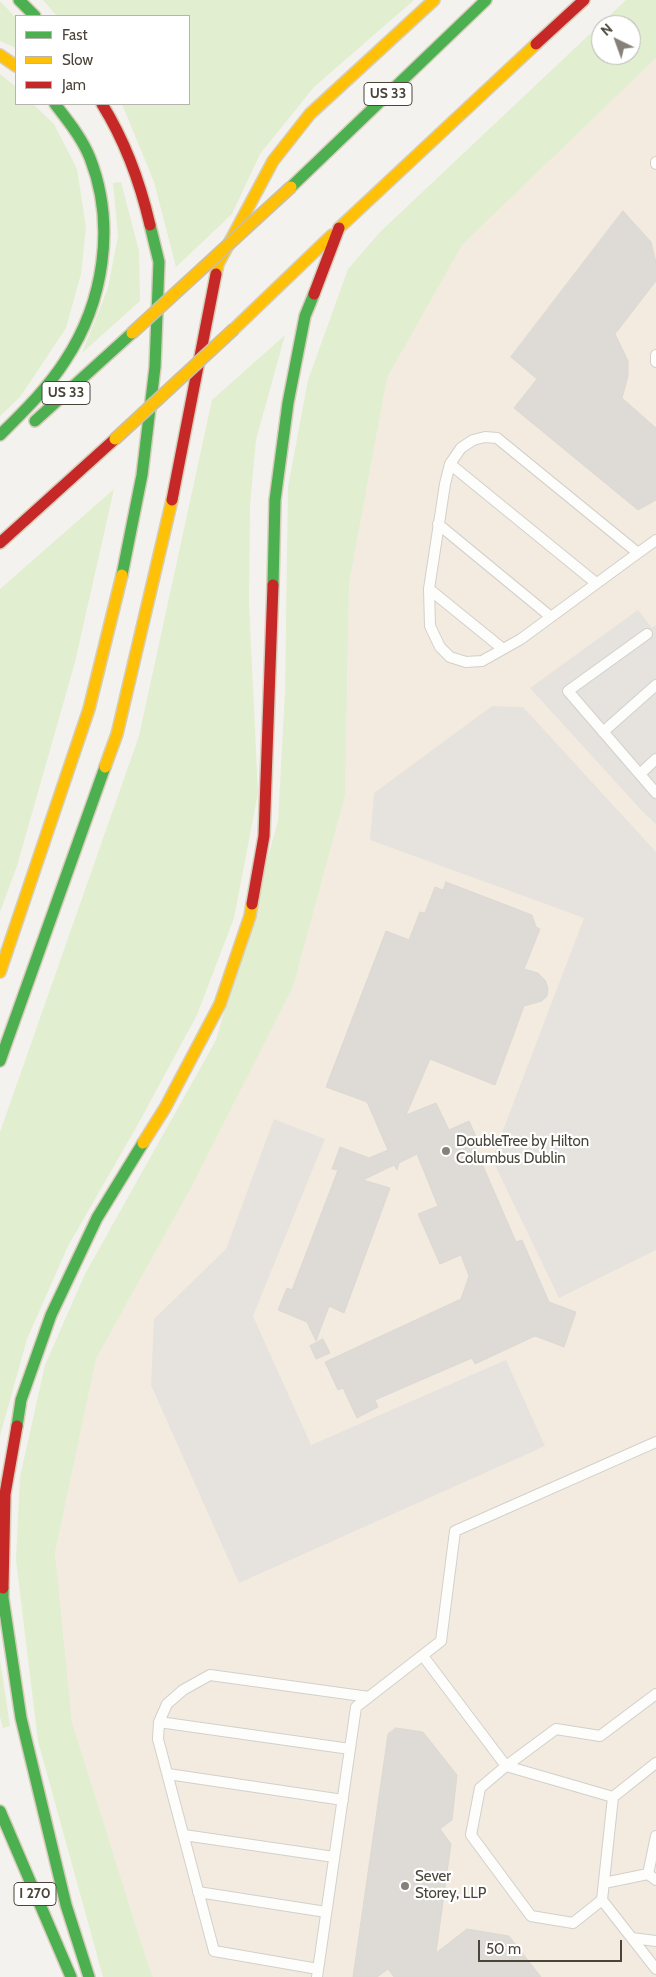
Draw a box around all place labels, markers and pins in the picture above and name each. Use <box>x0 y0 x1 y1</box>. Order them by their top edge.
place label: DoubleTree by Hilton Columbus Dublin <box>456 1133 589 1168</box>
marker: DoubleTree by Hilton Columbus Dublin <box>440 1145 452 1157</box>
place label: Sever Storey, LLP <box>415 1868 486 1903</box>
marker: Sever Storey, LLP <box>399 1880 411 1892</box>

